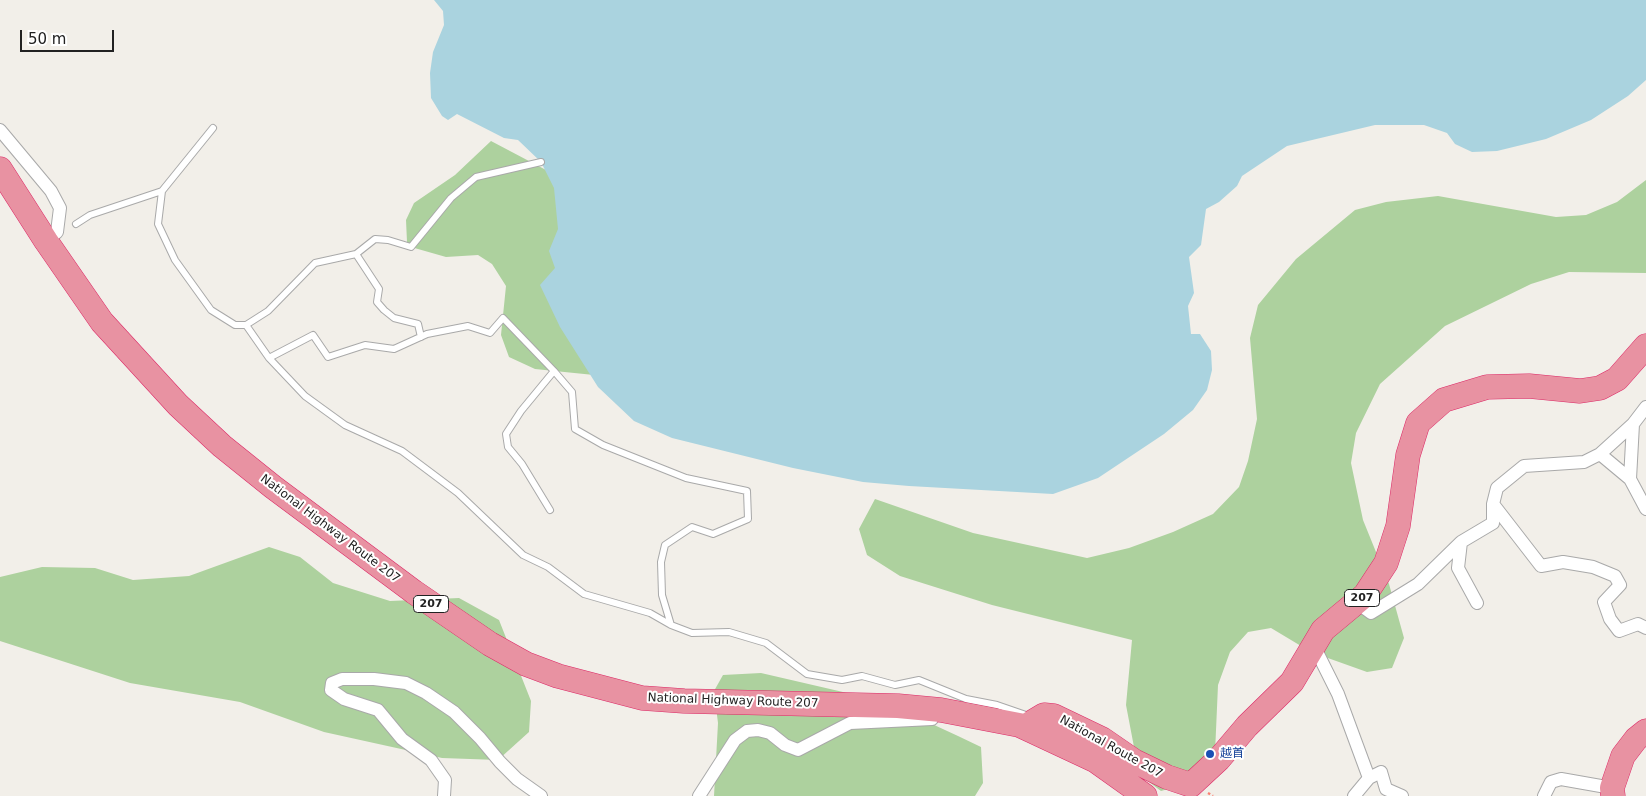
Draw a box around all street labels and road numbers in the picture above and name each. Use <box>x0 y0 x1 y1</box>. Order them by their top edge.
street label: National Highway Route 207 <box>257 472 403 586</box>
road number: 207 <box>1344 590 1380 606</box>
road number: 207 <box>414 596 448 612</box>
street label: National Highway Route 207 <box>647 691 819 711</box>
street label: National Route 207 <box>1057 713 1165 781</box>

